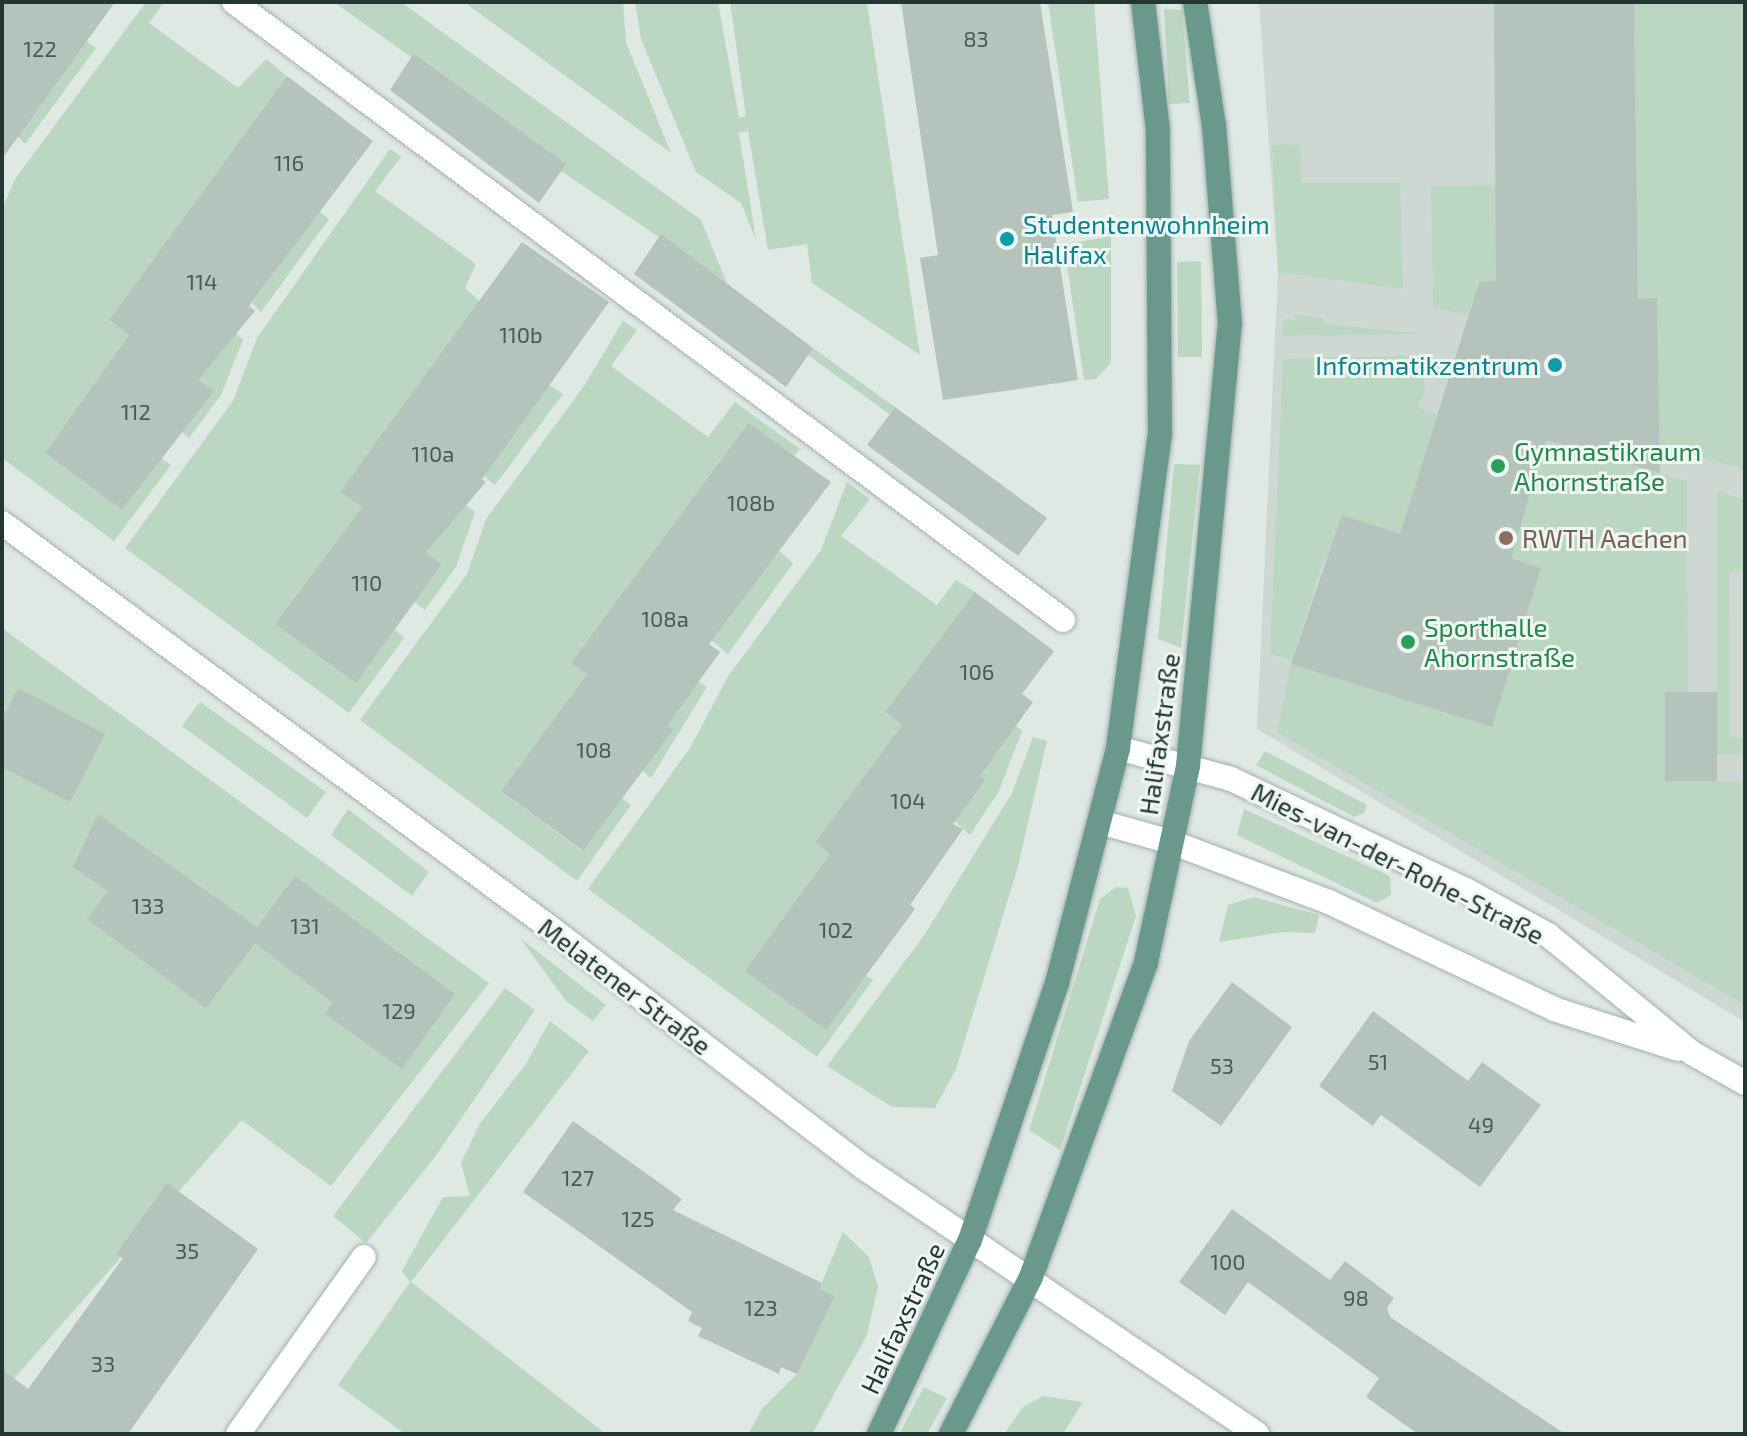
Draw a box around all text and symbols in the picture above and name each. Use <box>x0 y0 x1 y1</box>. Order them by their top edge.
house number: 83 <box>963 26 989 52</box>
house number: 122 <box>23 36 57 62</box>
house number: 116 <box>274 150 304 176</box>
place label: Studentenwohnheim Halifax <box>1023 208 1270 270</box>
marker: Studentenwohnheim Halifax <box>998 230 1016 248</box>
house number: 114 <box>186 269 218 295</box>
house number: 110b <box>499 322 543 348</box>
place label: Informatikzentrum <box>1315 349 1539 381</box>
marker: Informatikzentrum <box>1546 356 1564 374</box>
house number: 112 <box>121 399 151 425</box>
place label: Gymnastikraum Ahornstraße <box>1514 435 1701 496</box>
house number: 110a <box>412 441 454 467</box>
marker: Gymnastikraum Ahornstraße <box>1489 457 1507 475</box>
house number: 108b <box>727 490 775 516</box>
place label: RWTH Aachen <box>1522 522 1688 554</box>
marker: RWTH Aachen <box>1497 529 1515 547</box>
house number: 110 <box>352 570 382 596</box>
house number: 108a <box>641 606 689 632</box>
place label: Sporthalle Ahornstraße <box>1424 611 1575 672</box>
marker: Sporthalle Ahornstraße <box>1399 633 1417 651</box>
street label: Halifaxstraße <box>1132 651 1186 817</box>
house number: 106 <box>960 659 994 685</box>
house number: 108 <box>576 737 612 763</box>
street label: Mies-van-der-Rohe-Straße <box>1246 775 1550 951</box>
house number: 104 <box>890 788 926 814</box>
house number: 133 <box>131 893 165 919</box>
street label: Melatener Straße <box>532 911 718 1061</box>
house number: 131 <box>290 913 320 939</box>
house number: 102 <box>819 917 853 943</box>
house number: 129 <box>382 998 416 1024</box>
house number: 51 <box>1368 1049 1388 1075</box>
house number: 53 <box>1210 1053 1234 1079</box>
house number: 49 <box>1468 1112 1494 1138</box>
house number: 127 <box>562 1165 594 1191</box>
house number: 125 <box>622 1206 654 1232</box>
house number: 35 <box>175 1238 199 1264</box>
street label: Halifaxstraße <box>853 1238 951 1398</box>
house number: 100 <box>1210 1249 1246 1275</box>
house number: 98 <box>1343 1285 1369 1311</box>
house number: 123 <box>744 1295 778 1321</box>
house number: 33 <box>91 1351 115 1377</box>

